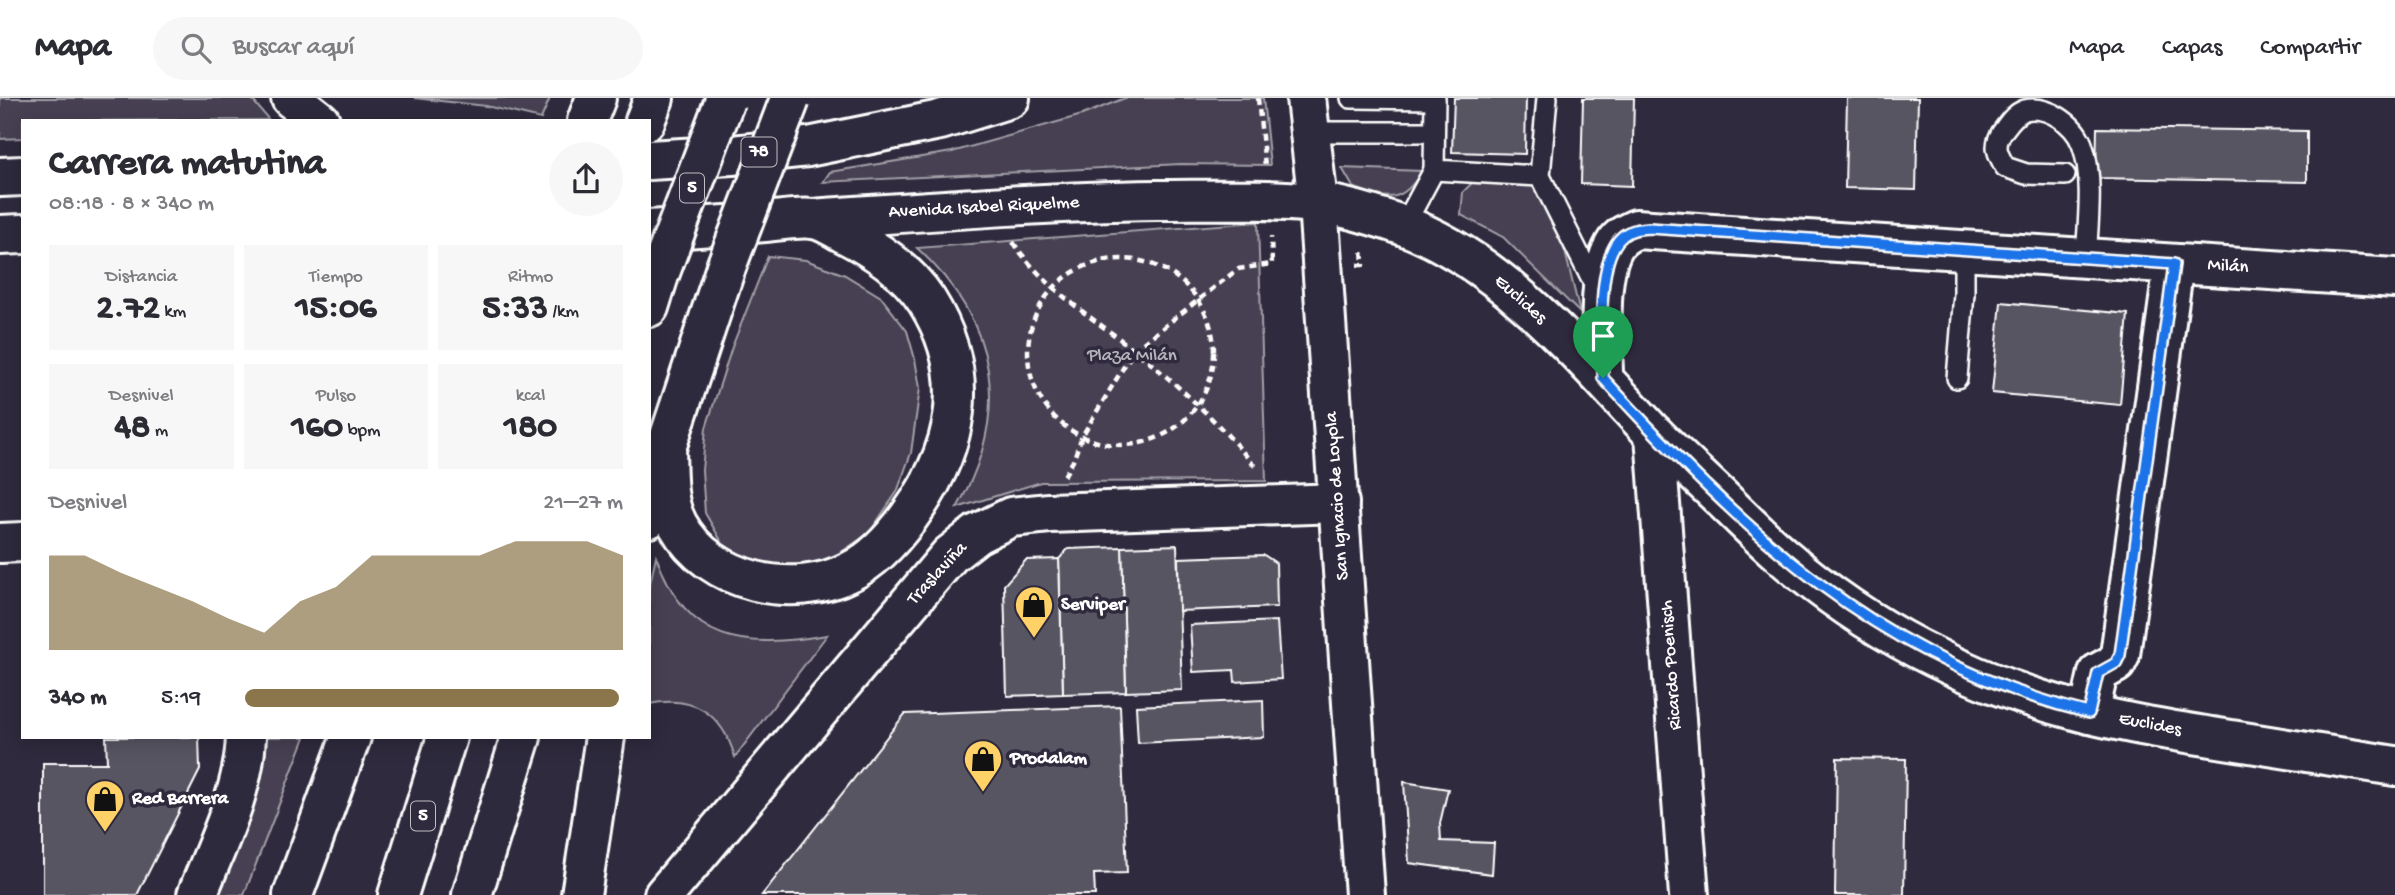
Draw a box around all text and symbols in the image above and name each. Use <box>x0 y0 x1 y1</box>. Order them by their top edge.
search box <box>153 17 643 80</box>
text: Mapa <box>35 29 111 67</box>
icon: search <box>177 29 215 67</box>
text: Buscar aquí <box>233 33 354 64</box>
text: Mapa <box>2069 34 2124 63</box>
text: Capas <box>2162 34 2222 63</box>
text: Compartir <box>2260 34 2360 63</box>
road number: 78 <box>742 138 776 166</box>
button: share <box>549 142 623 216</box>
text: Carrera matutina <box>49 143 325 187</box>
road number: 5 <box>680 174 704 202</box>
text: 08:18 · 8 × 340 m <box>49 191 214 218</box>
street label: Avenida Isabel Riquelme <box>888 192 1080 224</box>
street label: Milán <box>2207 254 2249 280</box>
text: Distancia <box>105 266 177 289</box>
text: Tiempo <box>309 266 363 289</box>
text: Ritmo <box>508 266 553 289</box>
street label: Euclides <box>1489 270 1552 330</box>
text: 2.72 <box>96 289 160 330</box>
text: 15:06 <box>295 289 377 330</box>
text: 5:33 <box>482 289 548 330</box>
text: km <box>160 301 186 324</box>
text: /km <box>548 301 579 324</box>
pin <box>1573 306 1633 378</box>
icon: arrive <box>1584 317 1622 355</box>
park label: Plaza Milán <box>1086 345 1177 368</box>
text: Desnivel <box>109 385 174 408</box>
text: Pulso <box>316 385 356 408</box>
text: kcal <box>516 385 546 408</box>
text: 48 <box>114 408 150 449</box>
text: 160 <box>291 408 343 449</box>
text: 180 <box>504 408 557 449</box>
street label: San Ignacio de Loyola <box>1321 409 1355 581</box>
text: m <box>150 420 168 443</box>
text: bpm <box>343 420 381 443</box>
text: Desnivel <box>49 490 127 517</box>
text: 21–27 m <box>543 490 623 517</box>
street label: Traslaviña <box>902 536 974 611</box>
shop icon: Serviper <box>1013 584 1055 639</box>
place label: Serviper <box>1061 594 1127 617</box>
street label: Ricardo Poenisch <box>1656 599 1688 731</box>
text: 340 m <box>49 685 107 712</box>
text: 5:19 <box>161 685 201 712</box>
street label: Euclides <box>2117 708 2184 743</box>
shop icon: Prodalam <box>962 738 1004 793</box>
place label: Prodalam <box>1009 748 1087 771</box>
shop icon: Red Barrera <box>84 778 126 833</box>
place label: Red Barrera <box>131 788 230 811</box>
road number: 5 <box>411 802 435 830</box>

